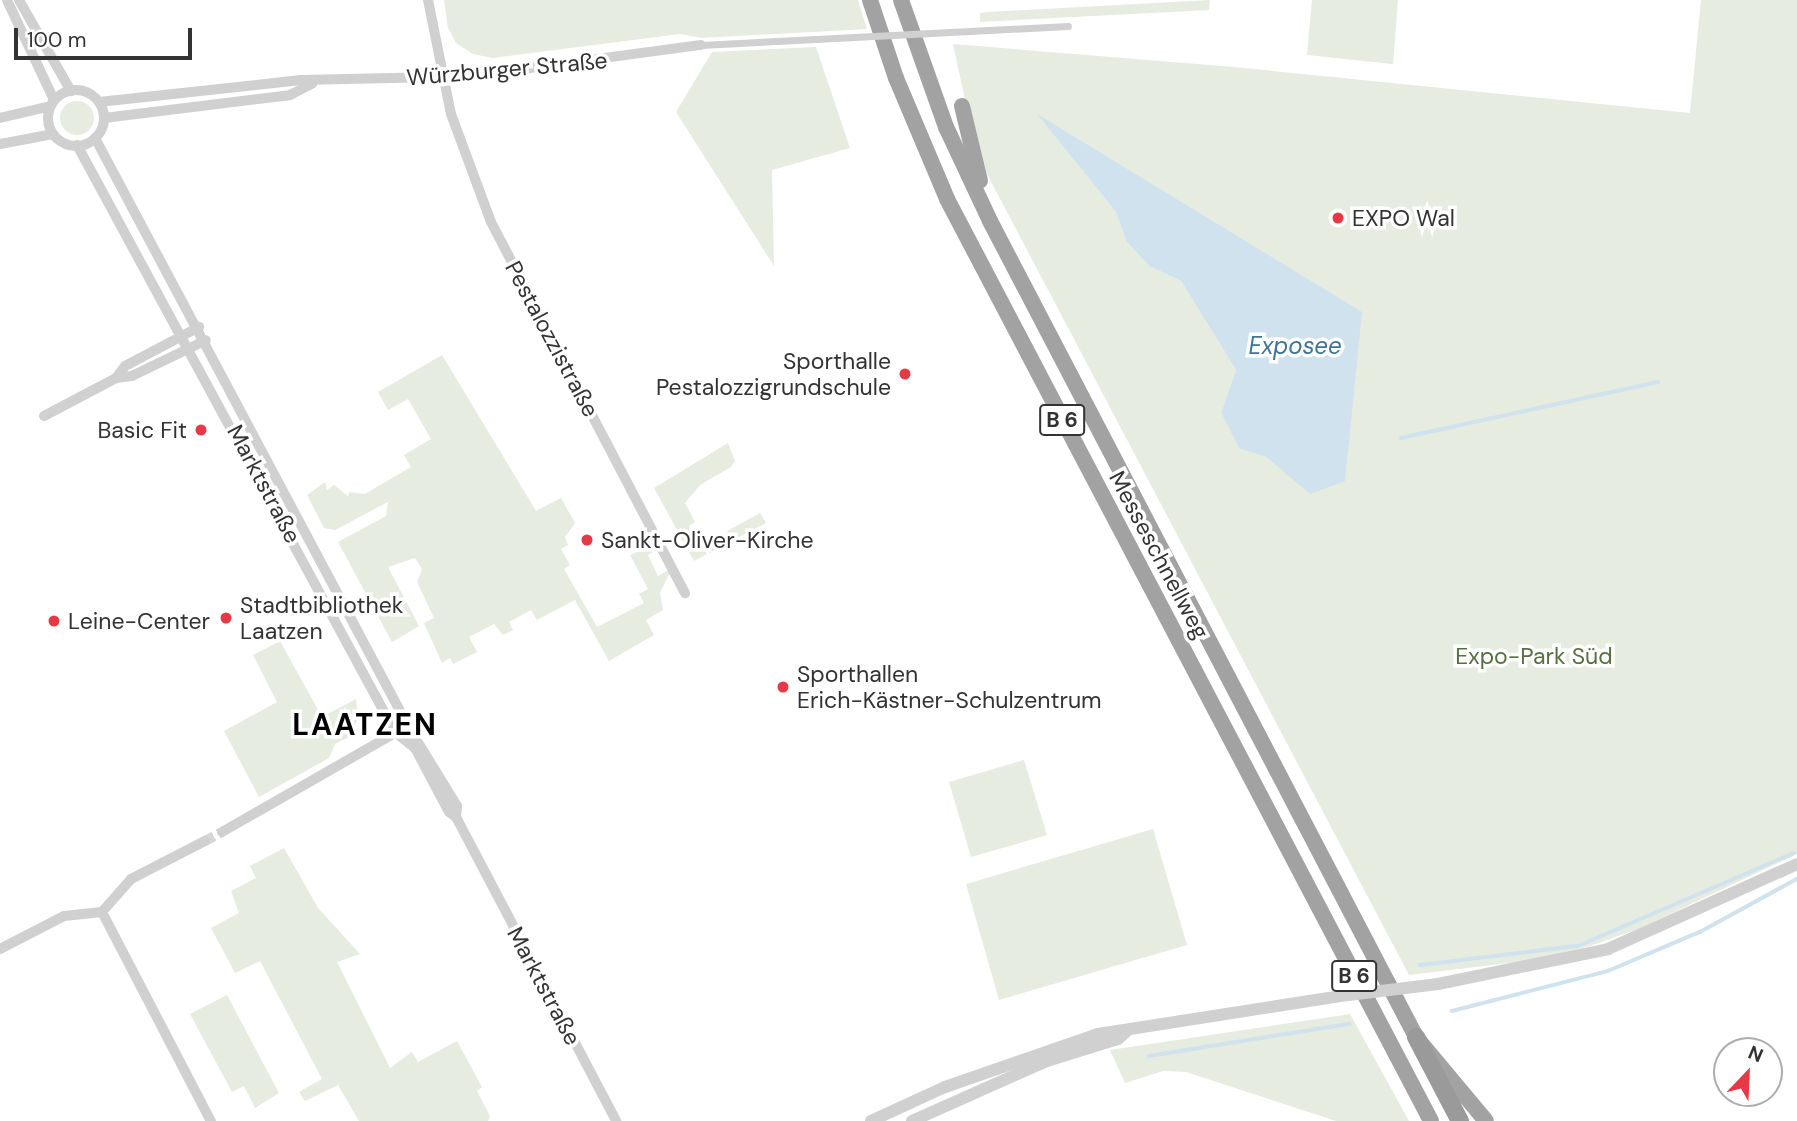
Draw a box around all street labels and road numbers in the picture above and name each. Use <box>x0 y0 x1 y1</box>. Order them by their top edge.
street label: Würzburger Straße <box>405 46 609 92</box>
street label: Pestalozzistraße <box>499 256 605 422</box>
road number: B 6 <box>1038 402 1086 438</box>
street label: Marktstraße <box>221 420 307 548</box>
street label: Messeschnellweg <box>1103 466 1215 644</box>
street label: Marktstraße <box>501 922 587 1050</box>
road number: B 6 <box>1330 958 1378 993</box>

